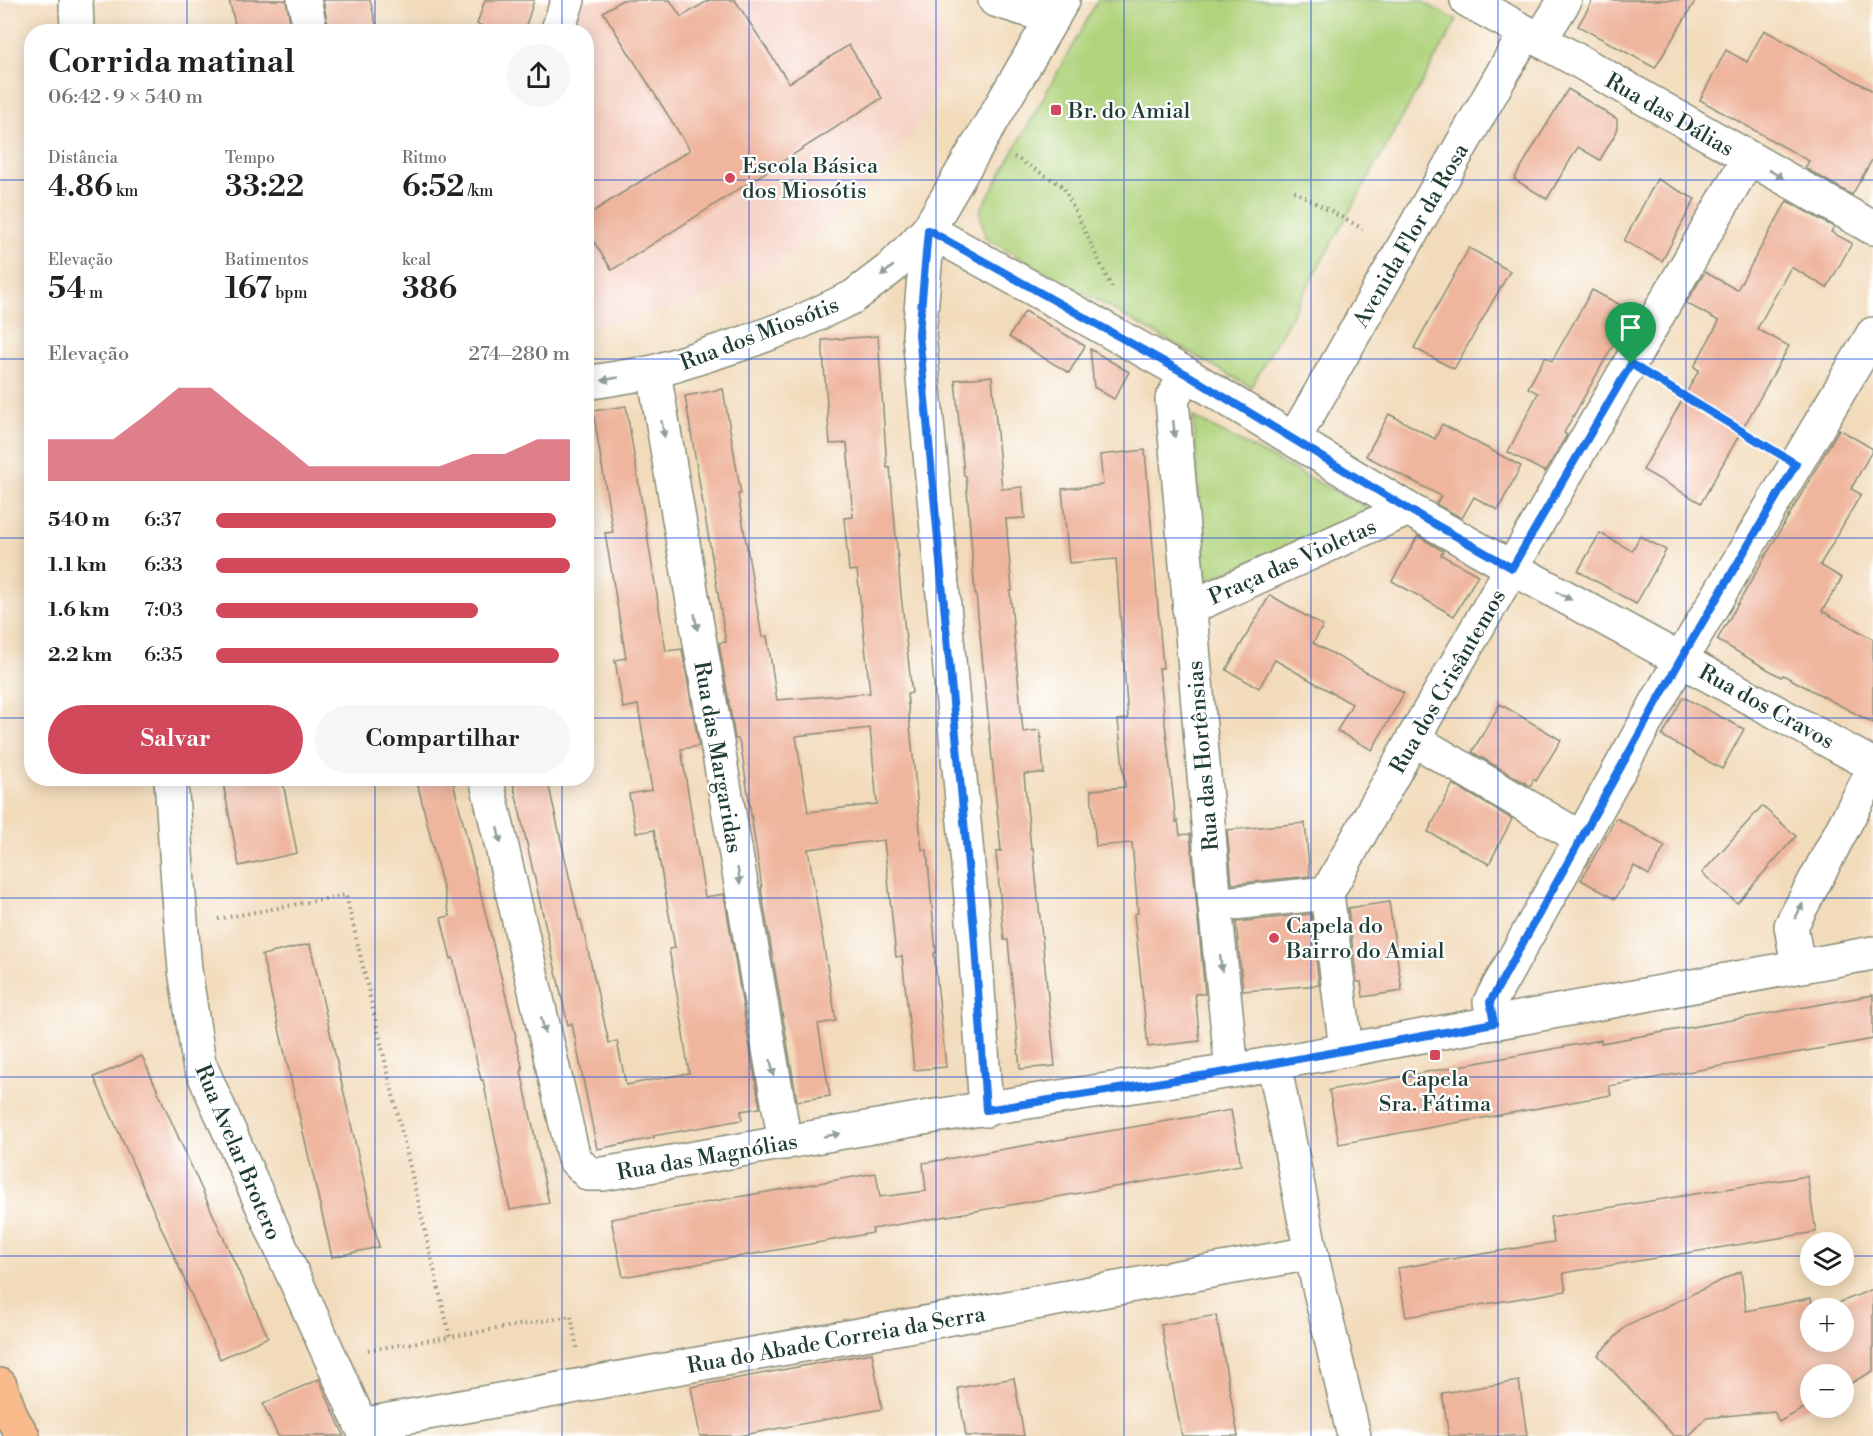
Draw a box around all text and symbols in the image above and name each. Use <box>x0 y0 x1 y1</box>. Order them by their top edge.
text: Corrida matinal <box>48 42 295 83</box>
button: share <box>507 44 570 107</box>
street label: Rua das Dálias <box>1600 68 1738 163</box>
text: 06:42 · 9 × 540 m <box>48 85 203 110</box>
place label: Br. do Amial <box>1067 98 1191 125</box>
marker: Br. do Amial <box>1049 103 1063 117</box>
street label: Avenida Flor da Rosa <box>1347 138 1475 333</box>
text: Distância <box>48 148 118 168</box>
text: Tempo <box>225 148 275 168</box>
text: Ritmo <box>402 148 447 168</box>
place label: Escola Básica dos Miosótis <box>742 153 879 205</box>
text: 4.86 <box>48 168 113 206</box>
text: 33:22 <box>225 168 304 206</box>
text: 6:52 <box>402 168 465 206</box>
one-way arrow <box>1768 169 1785 179</box>
marker: Escola Básica dos Miosótis <box>723 171 737 185</box>
text: km <box>113 181 138 201</box>
text: /km <box>465 181 493 201</box>
text: Elevação <box>48 250 113 270</box>
text: Batimentos <box>225 250 308 270</box>
text: kcal <box>402 250 431 270</box>
one-way arrow <box>880 264 895 277</box>
text: 54 <box>48 270 86 308</box>
text: 167 <box>225 270 272 308</box>
text: 386 <box>402 270 457 308</box>
text: m <box>86 283 103 303</box>
text: bpm <box>272 283 308 303</box>
street label: Rua dos Miosótis <box>676 292 843 377</box>
pin <box>1605 302 1656 364</box>
icon: arrive <box>1614 311 1647 344</box>
text: Elevação <box>48 342 129 367</box>
text: 274–280 m <box>469 342 570 367</box>
one-way arrow <box>600 375 619 384</box>
one-way arrow <box>659 420 668 439</box>
one-way arrow <box>1169 420 1179 439</box>
text: 540 m <box>48 508 110 533</box>
text: 6:37 <box>144 508 181 533</box>
street label: Praça das Violetas <box>1205 513 1381 611</box>
text: 1.1 km <box>48 553 107 578</box>
text: 6:33 <box>144 553 183 578</box>
street label: Rua dos Crisântemos <box>1384 585 1512 779</box>
one-way arrow <box>1555 591 1572 601</box>
text: 1.6 km <box>48 598 110 623</box>
text: 7:03 <box>144 598 183 623</box>
one-way arrow <box>692 612 701 631</box>
text: 2.2 km <box>48 643 112 668</box>
text: 6:35 <box>144 643 183 668</box>
street label: Rua das Margaridas <box>687 659 748 855</box>
street label: Rua dos Cravos <box>1694 659 1839 756</box>
street label: Rua das Hortênsias <box>1182 660 1225 852</box>
button: Salvar <box>48 705 303 774</box>
button: Compartilhar <box>315 705 570 774</box>
one-way arrow <box>495 826 504 845</box>
one-way arrow <box>735 867 744 886</box>
one-way arrow <box>1794 902 1803 919</box>
place label: Capela do Bairro do Amial <box>1285 913 1445 965</box>
marker: Capela do Bairro do Amial <box>1267 931 1281 945</box>
one-way arrow <box>1216 953 1226 972</box>
one-way arrow <box>539 1016 548 1035</box>
marker: Capela Sra. Fátima <box>1428 1048 1442 1062</box>
one-way arrow <box>768 1059 777 1078</box>
street label: Rua Avelar Brotero <box>188 1061 287 1244</box>
place label: Capela Sra. Fátima <box>1379 1066 1492 1118</box>
street label: Rua das Magnólias <box>615 1128 800 1187</box>
one-way arrow <box>822 1130 841 1139</box>
map controls <box>1800 1232 1854 1418</box>
button: layers <box>1800 1232 1854 1286</box>
button: + <box>1800 1298 1854 1352</box>
street label: Rua do Abade Correia da Serra <box>685 1301 988 1380</box>
button: − <box>1800 1364 1854 1418</box>

